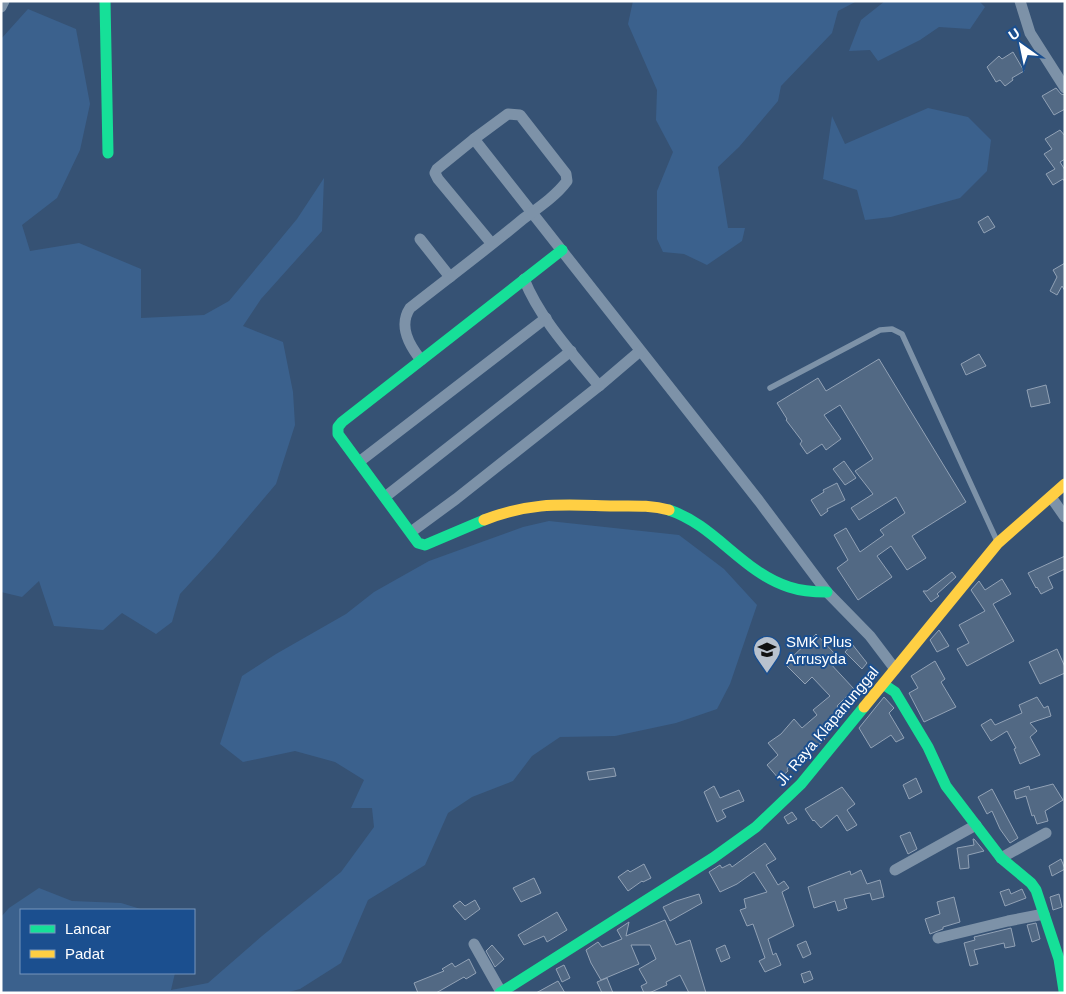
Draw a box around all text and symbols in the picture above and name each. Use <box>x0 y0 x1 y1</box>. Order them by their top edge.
north arrow <box>996 20 1046 70</box>
text: U <box>1005 25 1023 44</box>
place label: SMK Plus Arrusyda <box>786 633 852 667</box>
school or university icon: SMK Plus Arrusyda <box>752 635 782 674</box>
street label: Jl. Raya Klapanunggal <box>772 663 882 789</box>
legend <box>20 909 195 974</box>
text: Lancar <box>65 920 111 937</box>
text: Padat <box>65 945 105 962</box>

